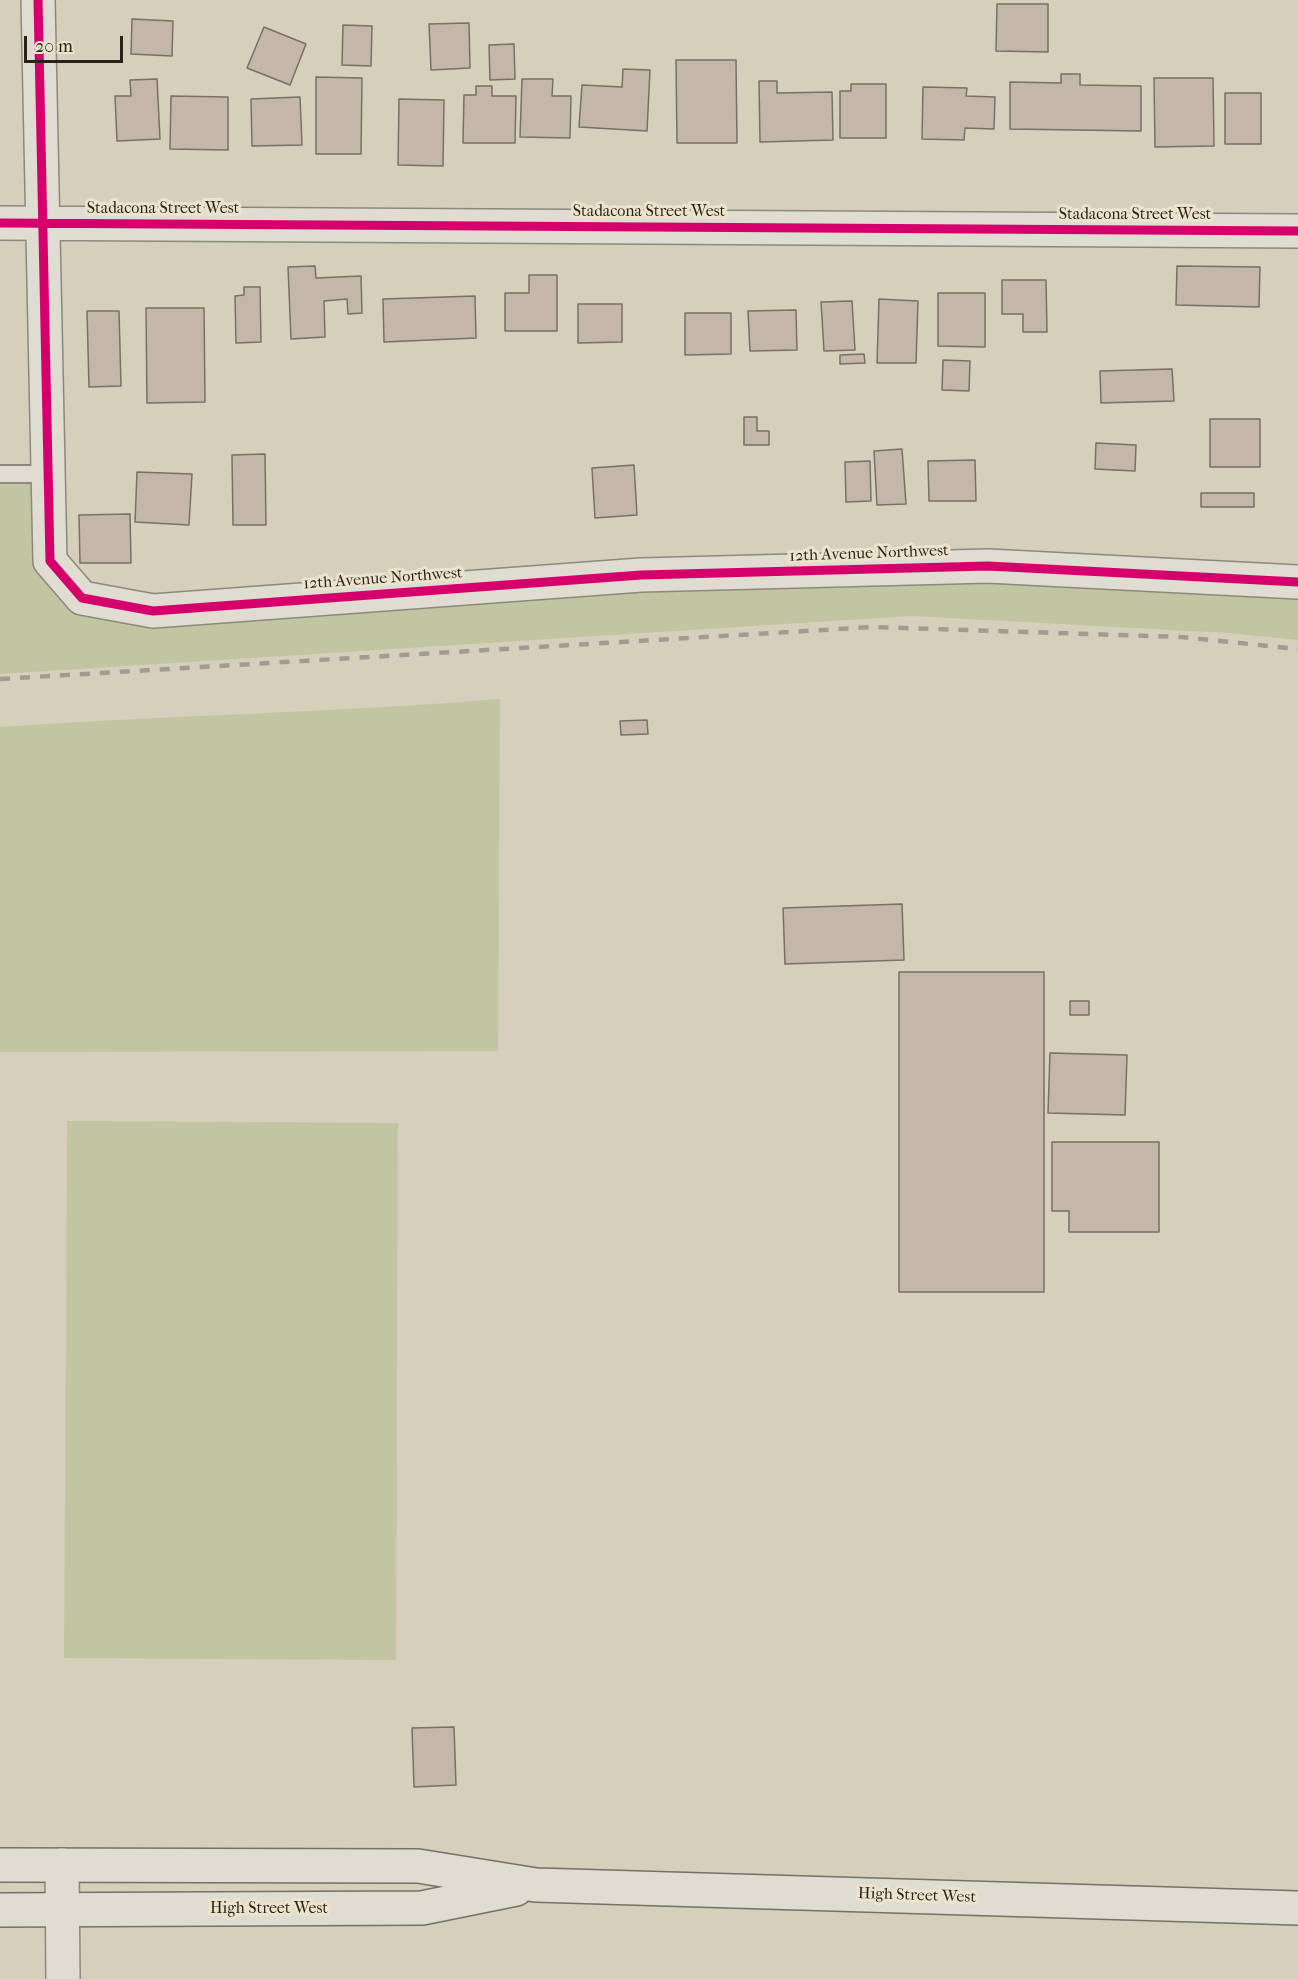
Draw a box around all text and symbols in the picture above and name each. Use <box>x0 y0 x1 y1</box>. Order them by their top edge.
scale bar <box>27 24 126 62</box>
text: 20 m <box>35 36 73 57</box>
street label: Stadacona Street West <box>87 199 239 219</box>
street label: Stadacona Street West <box>573 202 725 222</box>
street label: Stadacona Street West <box>1059 205 1211 225</box>
street label: 12th Avenue Northwest <box>789 542 949 566</box>
street label: 12th Avenue Northwest <box>303 564 463 594</box>
street label: High Street West <box>858 1884 976 1908</box>
street label: High Street West <box>210 1899 328 1919</box>

